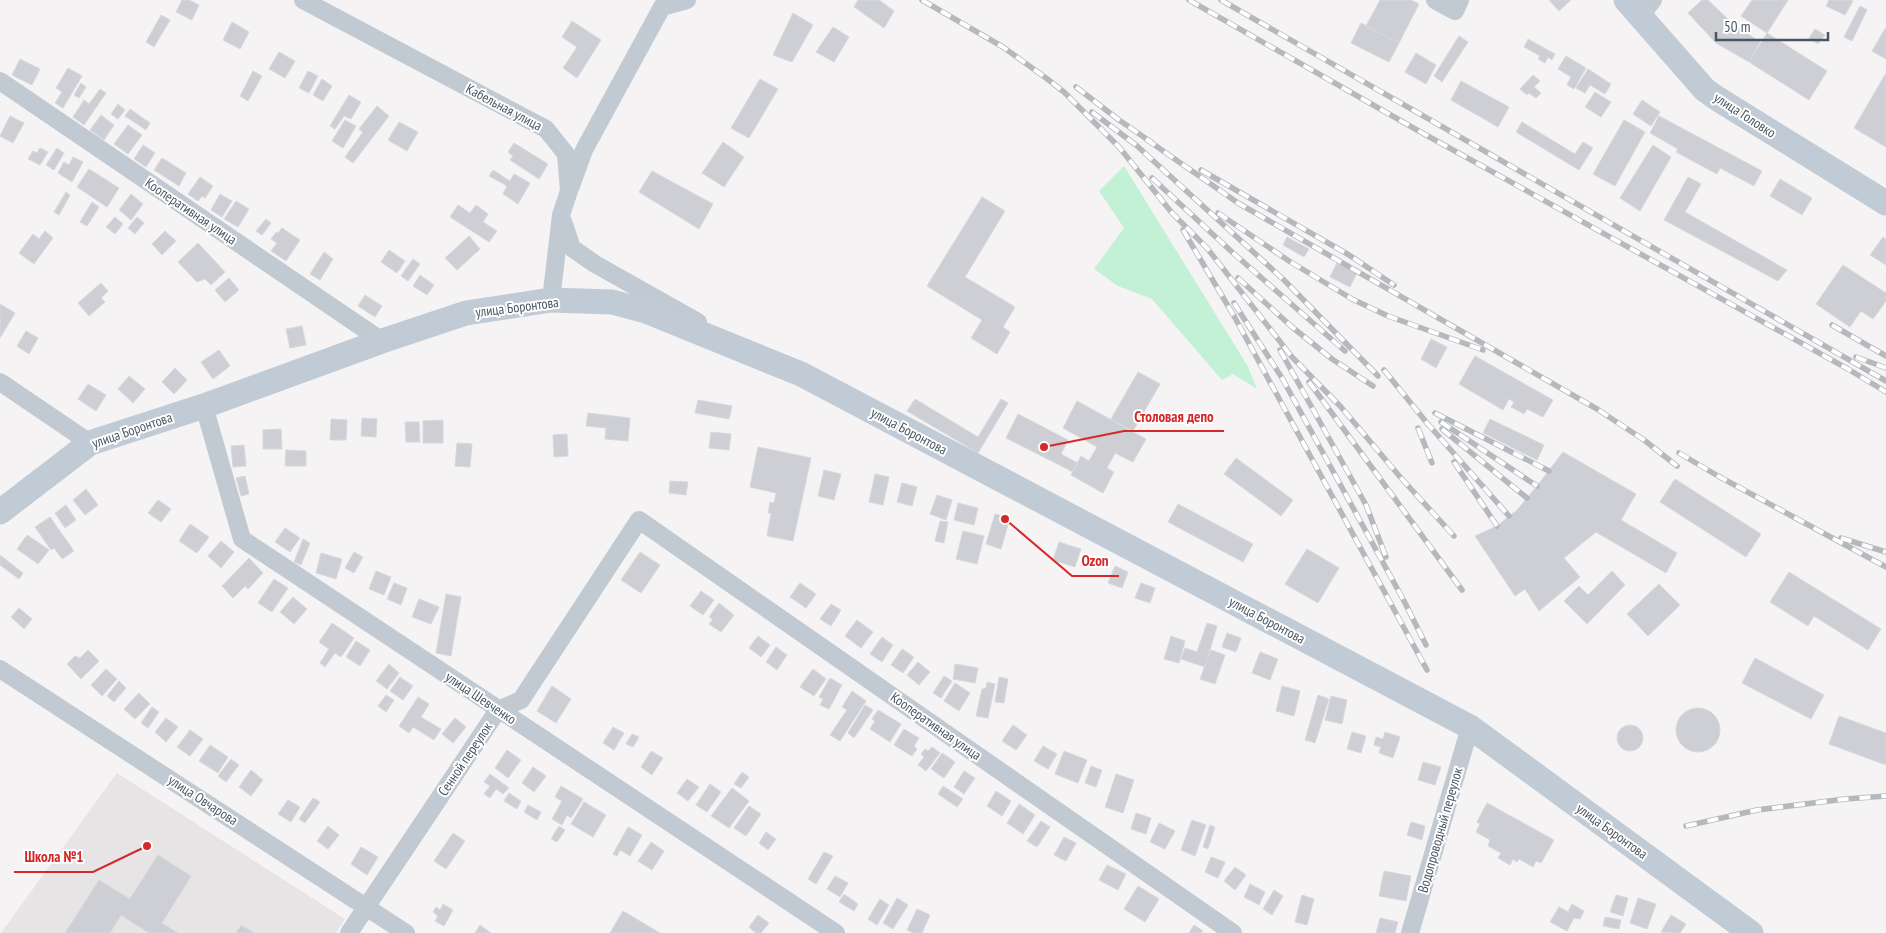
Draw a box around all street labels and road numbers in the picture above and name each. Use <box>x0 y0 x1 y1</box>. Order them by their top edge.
street label: Кабельная улица <box>463 79 545 135</box>
street label: улица Головко <box>1711 88 1779 142</box>
street label: Кооперативная улица <box>142 174 240 248</box>
street label: улица Боронтова <box>474 293 560 321</box>
street label: улица Боронтова <box>868 403 950 459</box>
street label: улица Боронтова <box>89 408 175 452</box>
street label: улица Боронтова <box>1226 592 1308 648</box>
street label: улица Шевченко <box>442 668 520 728</box>
street label: Кооперативная улица <box>887 688 985 764</box>
street label: Сенной переулок <box>434 718 497 799</box>
street label: Водопроводный переулок <box>1414 765 1467 895</box>
street label: улица Овчарова <box>165 771 241 829</box>
street label: улица Боронтова <box>1573 799 1651 863</box>

